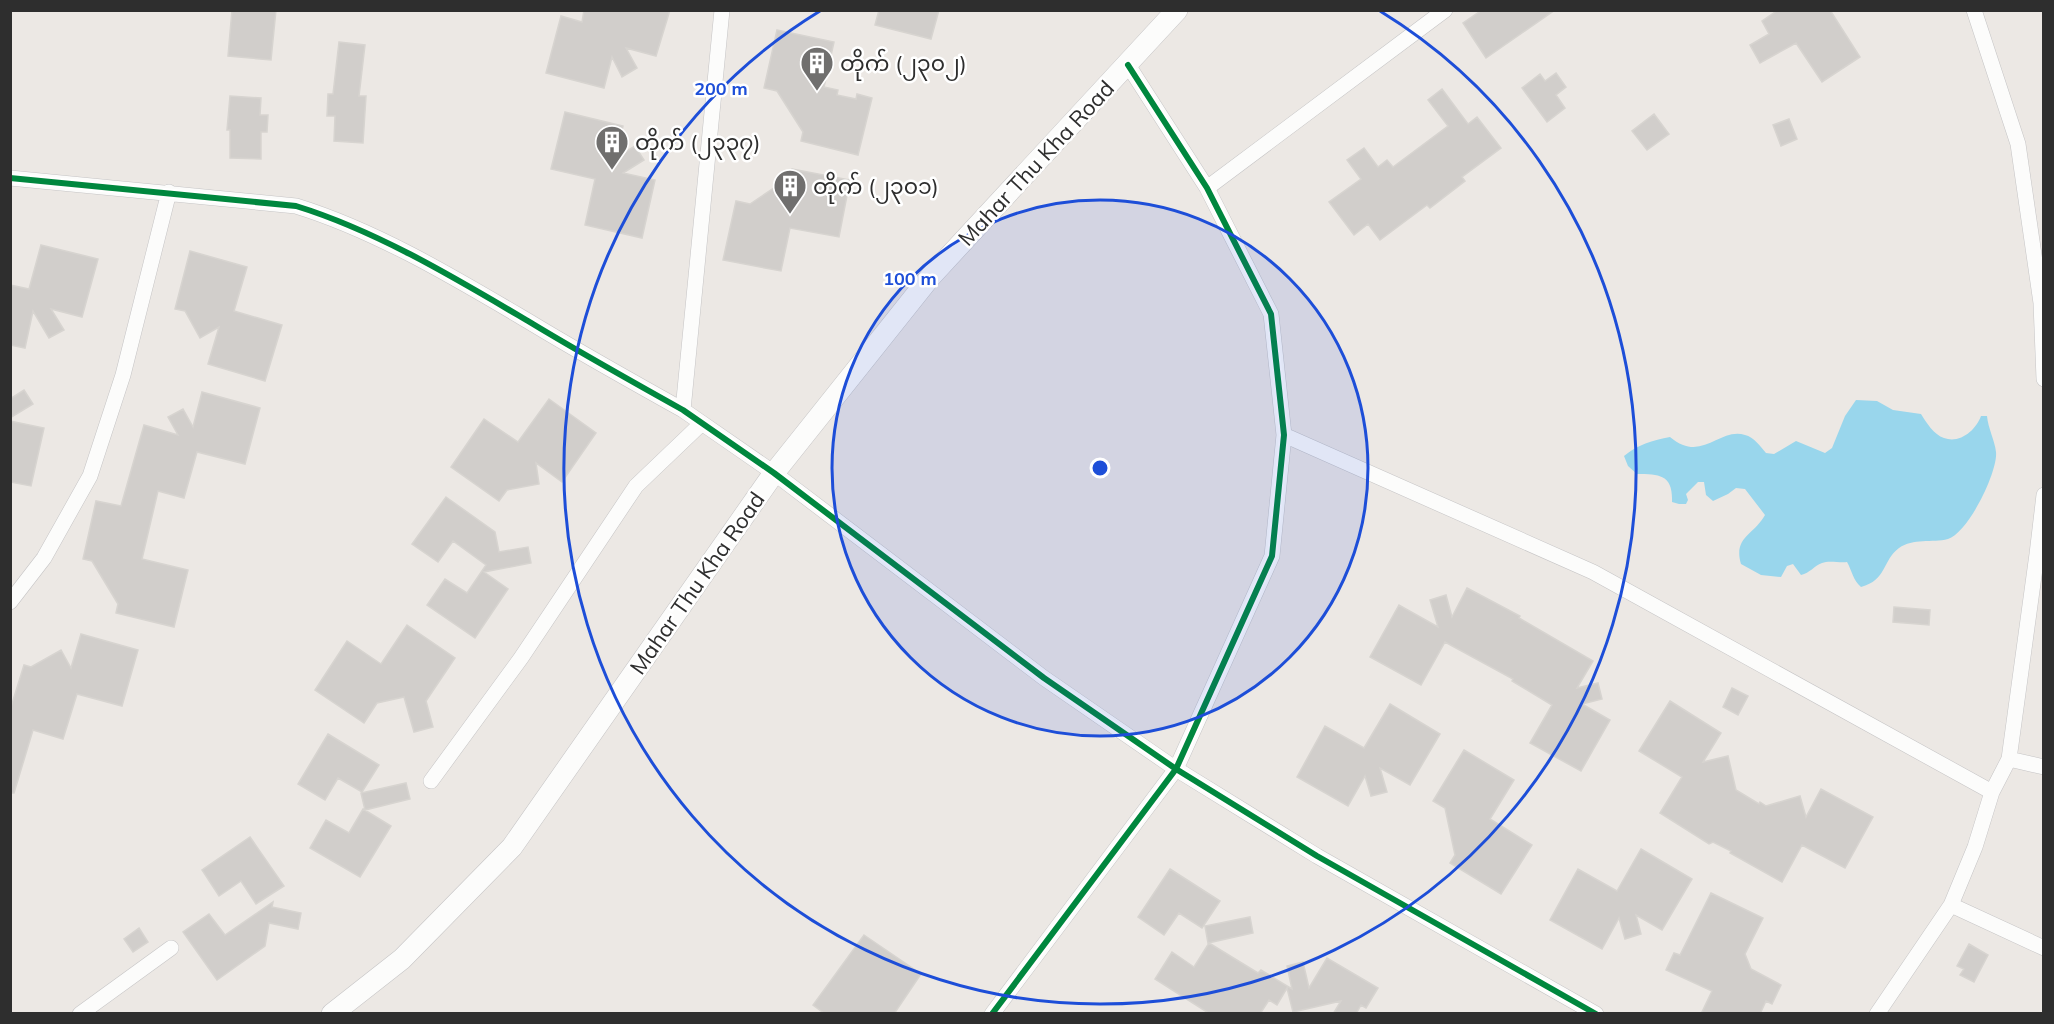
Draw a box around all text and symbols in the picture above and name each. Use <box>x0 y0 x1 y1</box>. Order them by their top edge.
building icon: တိုက် (၂၃၀၂) <box>799 45 835 92</box>
place label: တိုက် (၂၃၀၂) <box>840 48 967 81</box>
street label: Mahar Thu Kha Road <box>952 74 1120 252</box>
text: 200 m <box>694 77 748 100</box>
building icon: တိုက် (၂၃၃၇) <box>594 124 630 171</box>
place label: တိုက် (၂၃၃၇) <box>635 127 760 160</box>
building icon: တိုက် (၂၃၀၁) <box>772 168 808 215</box>
place label: တိုက် (၂၃၀၁) <box>813 171 939 204</box>
text: 100 m <box>883 267 937 290</box>
centre of rings <box>1090 458 1110 478</box>
street label: Mahar Thu Kha Road <box>624 486 770 680</box>

